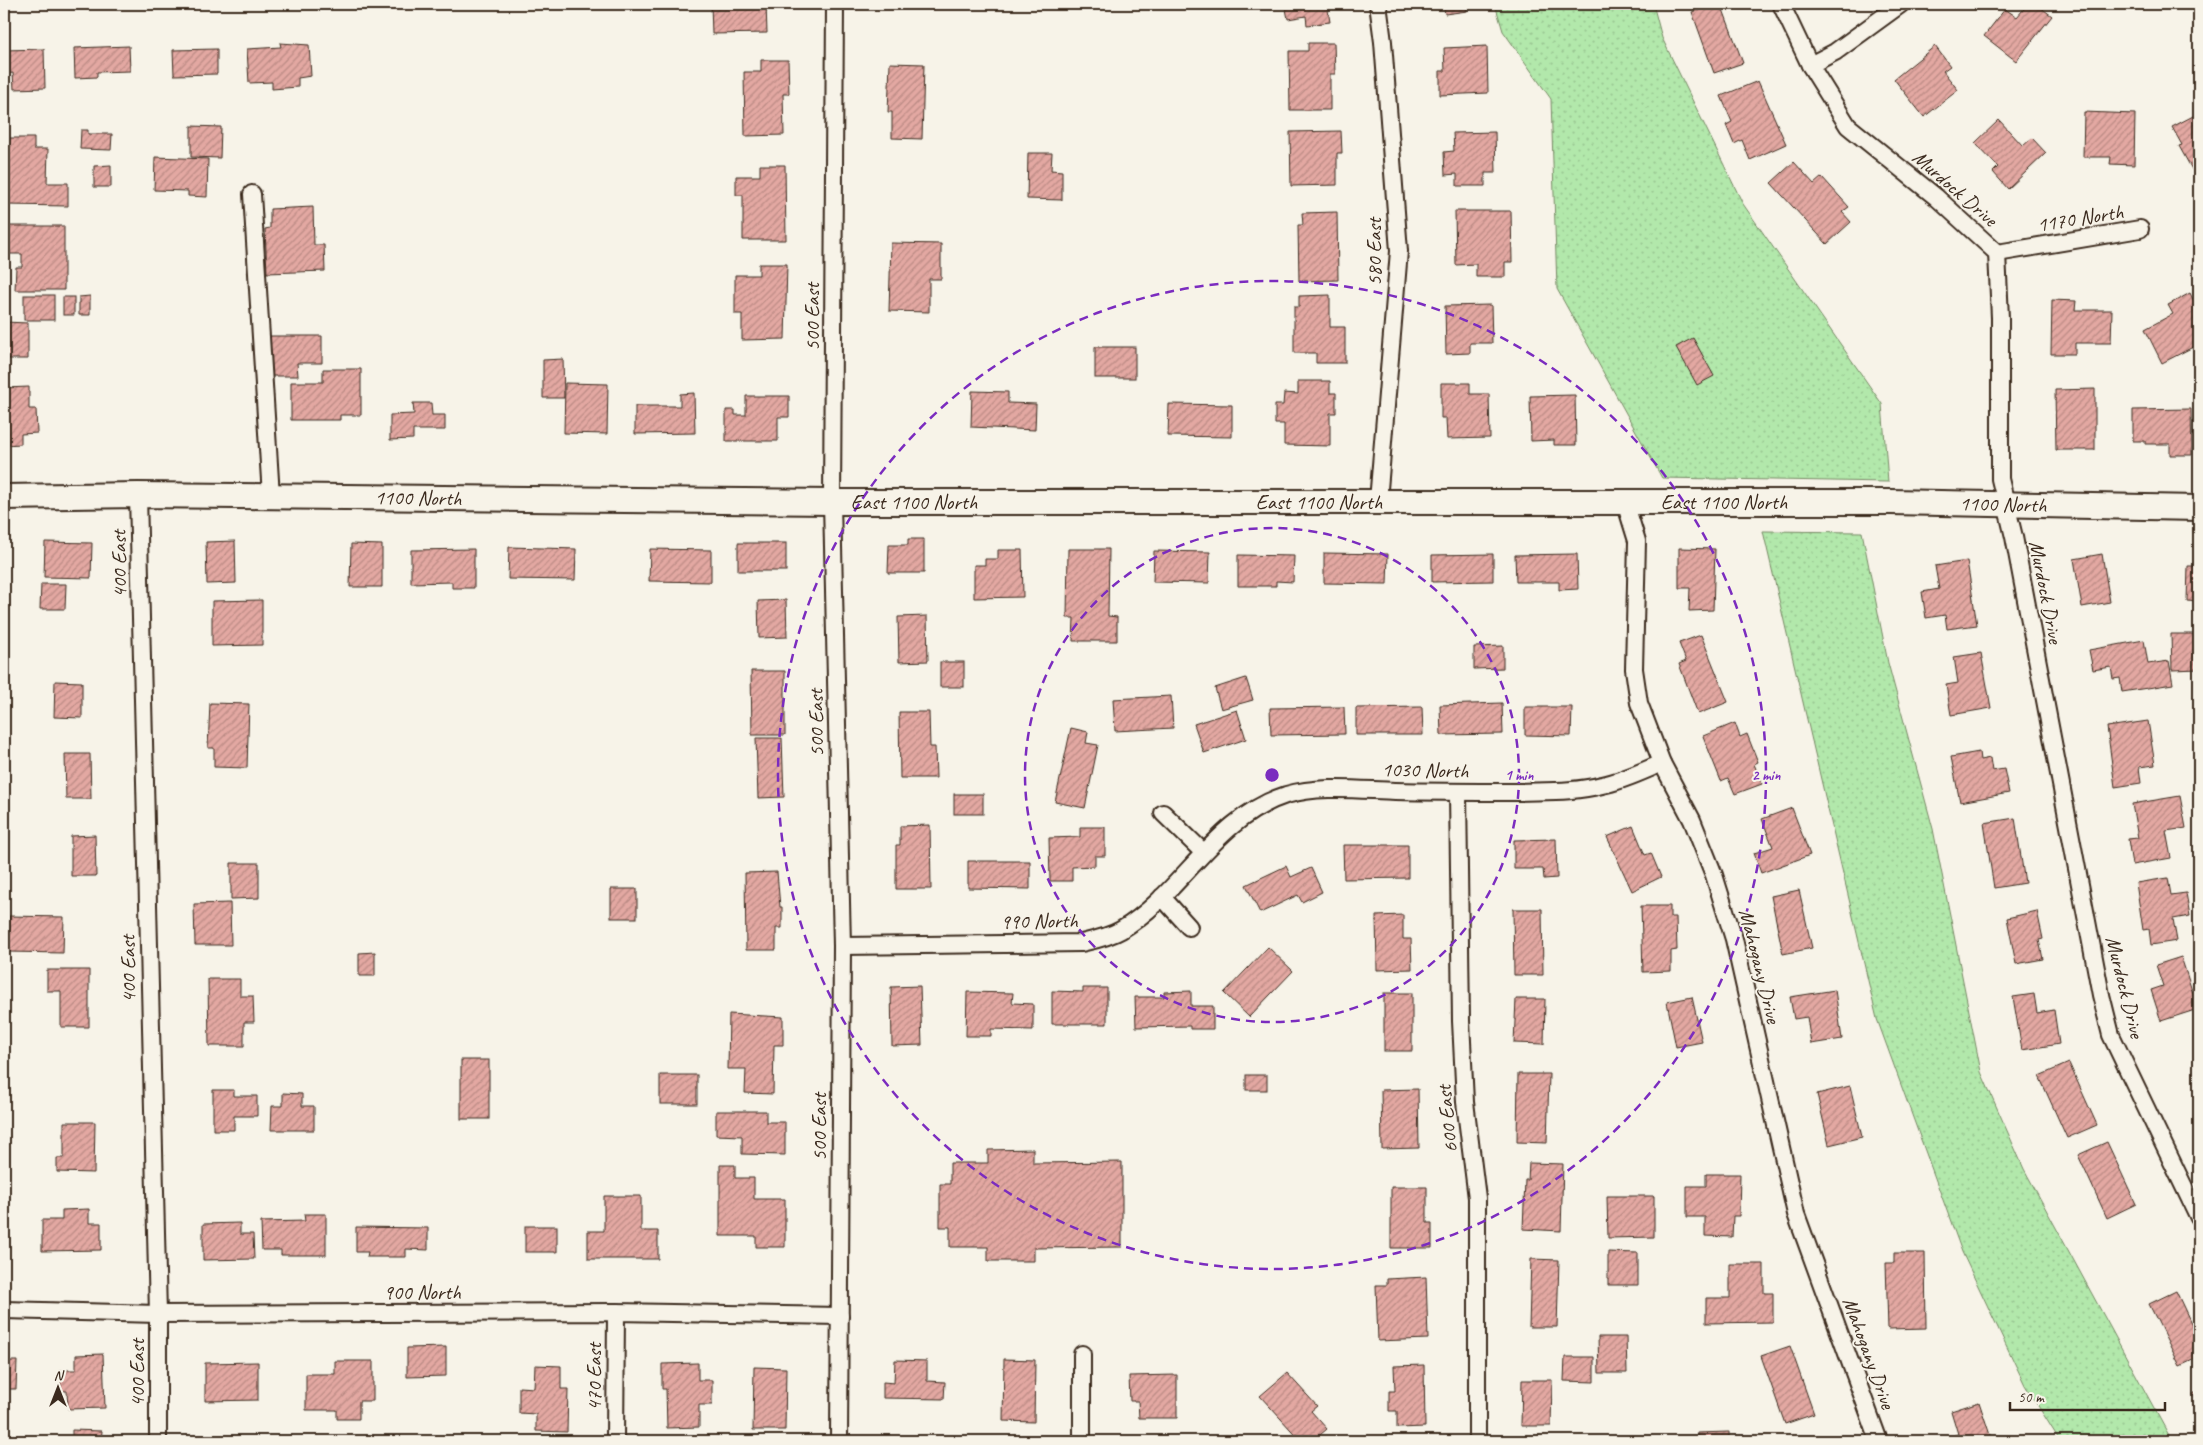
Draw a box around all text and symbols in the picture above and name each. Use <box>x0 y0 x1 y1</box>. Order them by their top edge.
street label: Murdock Drive <box>1907 144 2004 233</box>
street label: 1170 North <box>2035 198 2125 238</box>
street label: 580 East <box>1361 216 1387 286</box>
street label: 500 East <box>799 281 825 351</box>
street label: 1100 North <box>374 484 462 511</box>
street label: East 1100 North <box>851 489 978 515</box>
street label: East 1100 North <box>1256 489 1383 515</box>
street label: East 1100 North <box>1661 489 1788 515</box>
street label: 1100 North <box>1959 490 2047 518</box>
street label: 400 East <box>105 528 133 598</box>
street label: Murdock Drive <box>2023 539 2069 648</box>
street label: 500 East <box>802 687 830 757</box>
street label: 1030 North <box>1381 756 1469 784</box>
centre of rings <box>1263 766 1281 784</box>
text: 1 min <box>1505 766 1534 785</box>
text: 2 min <box>1752 766 1781 785</box>
street label: Mahogany Drive <box>1733 906 1787 1027</box>
street label: 990 North <box>1000 907 1078 935</box>
street label: 400 East <box>114 933 142 1003</box>
street label: Murdock Drive <box>2100 933 2151 1043</box>
street label: 600 East <box>1430 1082 1463 1154</box>
street label: 500 East <box>806 1091 832 1161</box>
street label: 900 North <box>383 1279 461 1305</box>
street label: Mahogany Drive <box>1837 1294 1902 1413</box>
street label: 400 East <box>124 1337 150 1407</box>
street label: 470 East <box>581 1341 607 1411</box>
north arrow <box>32 1362 82 1412</box>
text: N <box>54 1367 65 1384</box>
scale bar <box>2010 1380 2166 1412</box>
text: 50 m <box>2018 1388 2045 1407</box>

